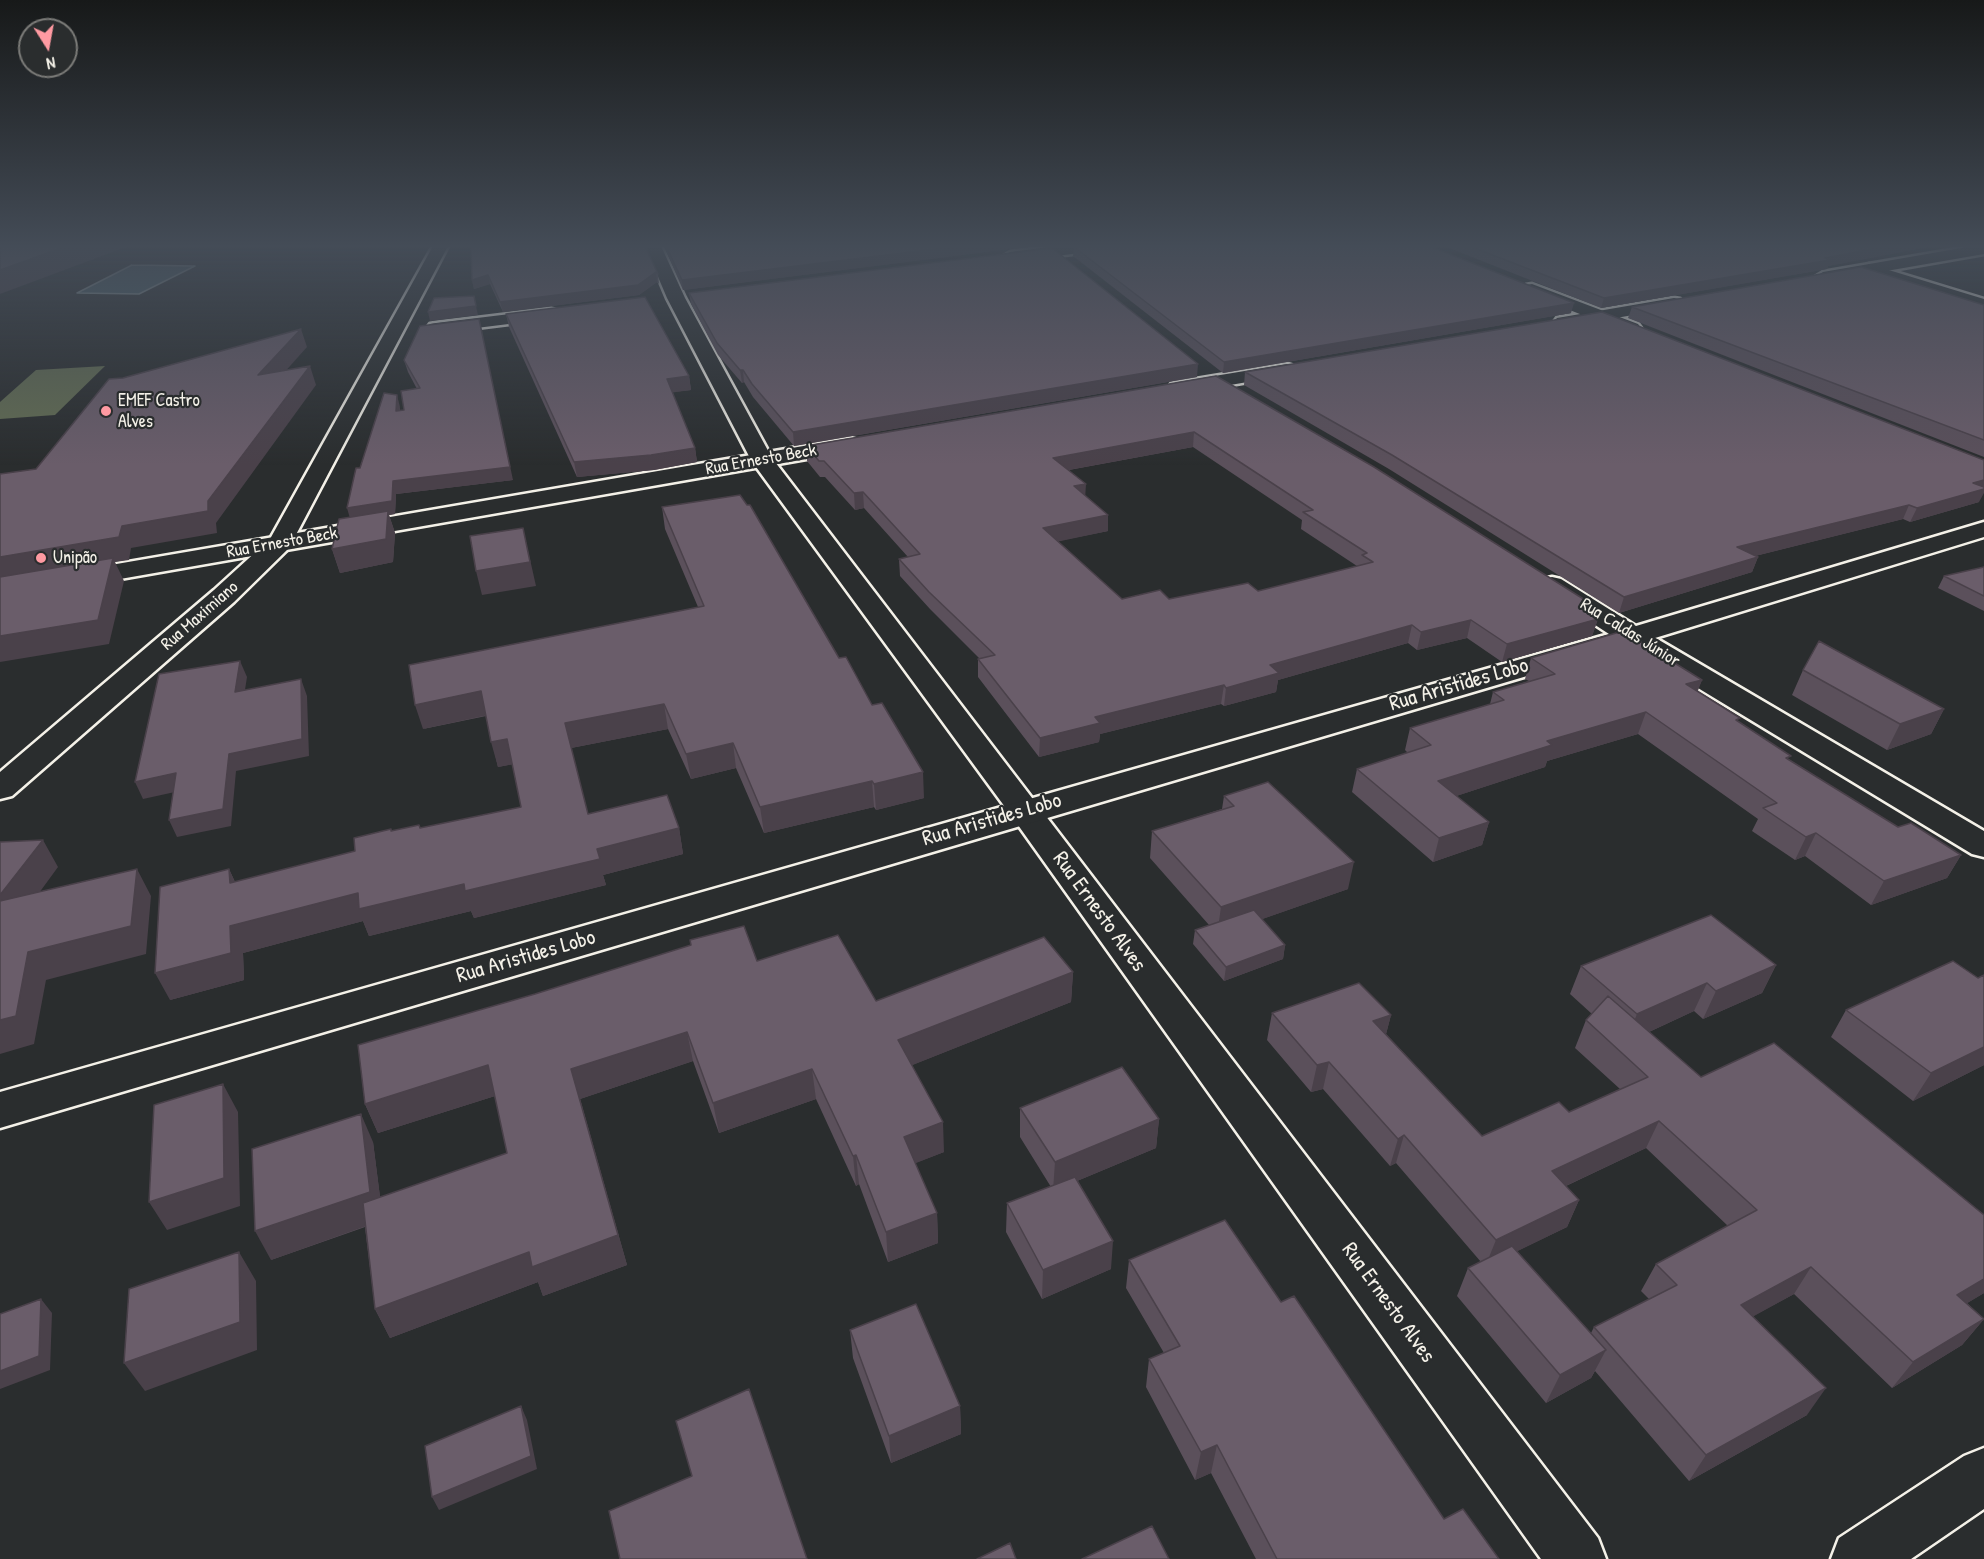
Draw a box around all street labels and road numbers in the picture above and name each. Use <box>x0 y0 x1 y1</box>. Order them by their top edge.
street label: Rua Ernesto Beck <box>704 440 818 480</box>
street label: Rua Ernesto Beck <box>225 523 339 563</box>
street label: Rua Maximiano <box>157 577 243 655</box>
street label: Rua Caldas Júnior <box>1576 594 1684 672</box>
street label: Rua Aristides Lobo <box>1386 653 1532 717</box>
street label: Rua Aristides Lobo <box>919 788 1065 852</box>
street label: Rua Ernesto Alves <box>1047 847 1151 977</box>
street label: Rua Aristides Lobo <box>453 925 599 989</box>
street label: Rua Ernesto Alves <box>1336 1238 1440 1368</box>

